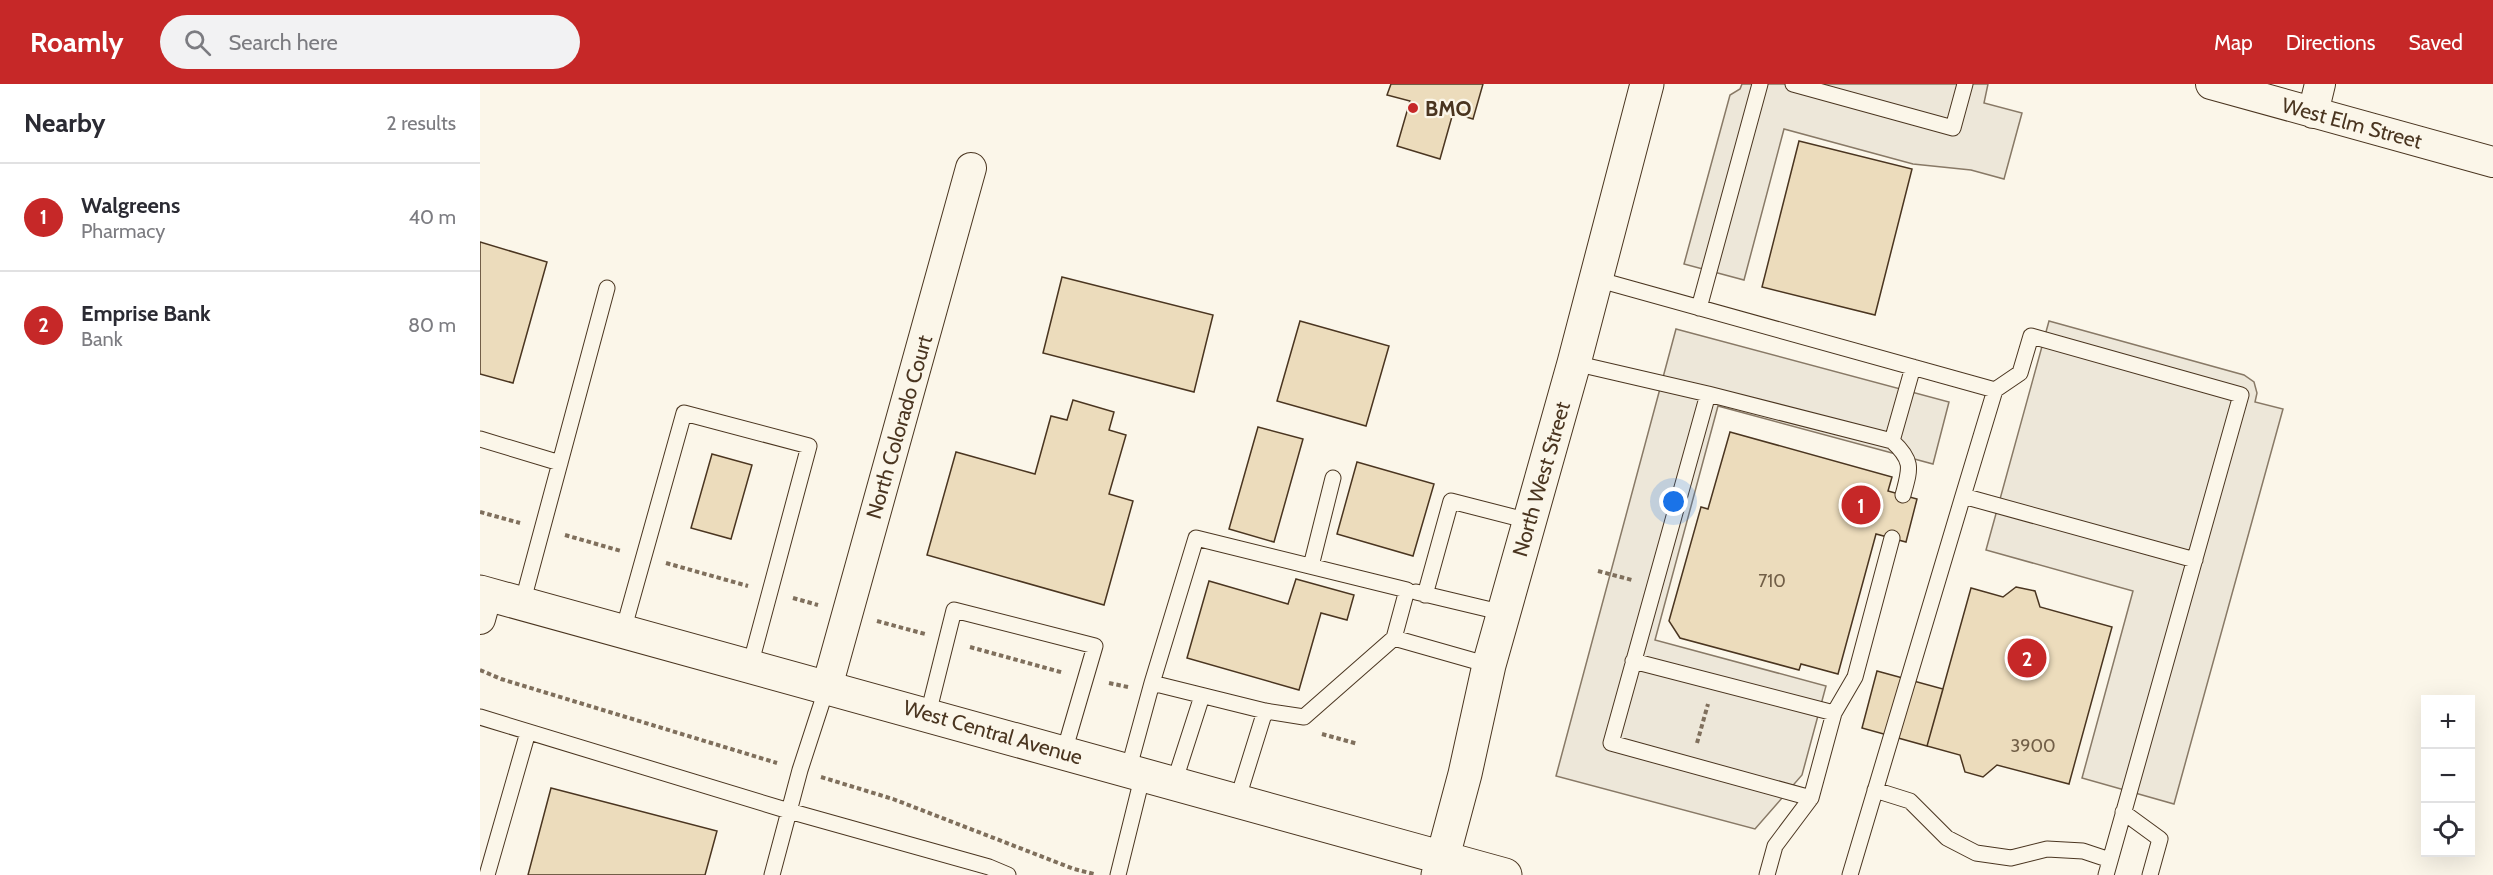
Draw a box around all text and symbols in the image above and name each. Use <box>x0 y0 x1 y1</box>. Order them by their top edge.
search box <box>160 15 580 69</box>
text: Roamly <box>30 25 124 59</box>
icon: search <box>181 26 214 59</box>
text: Search here <box>229 29 338 56</box>
text: Map <box>2214 30 2253 55</box>
text: Directions <box>2286 30 2375 55</box>
text: Saved <box>2408 30 2463 55</box>
street label: West Elm Street <box>2279 92 2425 154</box>
place label: BMO <box>1425 96 1472 121</box>
marker: BMO <box>1406 101 1420 115</box>
text: Nearby <box>24 107 105 139</box>
text: 2 results <box>386 111 456 135</box>
text: Walgreens <box>81 192 180 219</box>
text: 1 <box>40 205 47 229</box>
text: 40 m <box>408 205 456 229</box>
text: Pharmacy <box>81 219 165 243</box>
text: Emprise Bank <box>81 300 211 327</box>
text: 2 <box>38 313 49 337</box>
text: 80 m <box>408 313 456 337</box>
text: Bank <box>81 327 123 351</box>
street label: North Colorado Court <box>861 332 937 522</box>
street label: North West Street <box>1507 399 1575 559</box>
pin: 1 <box>1842 482 1880 528</box>
your location <box>1659 487 1688 516</box>
house number: 710 <box>1758 570 1786 592</box>
pin: 2 <box>2008 636 2046 680</box>
street label: West Central Avenue <box>901 694 1086 770</box>
map controls <box>2421 695 2475 857</box>
button: + <box>2421 695 2475 749</box>
house number: 3900 <box>2010 735 2056 757</box>
button: − <box>2421 749 2475 803</box>
button: locate <box>2421 803 2475 857</box>

